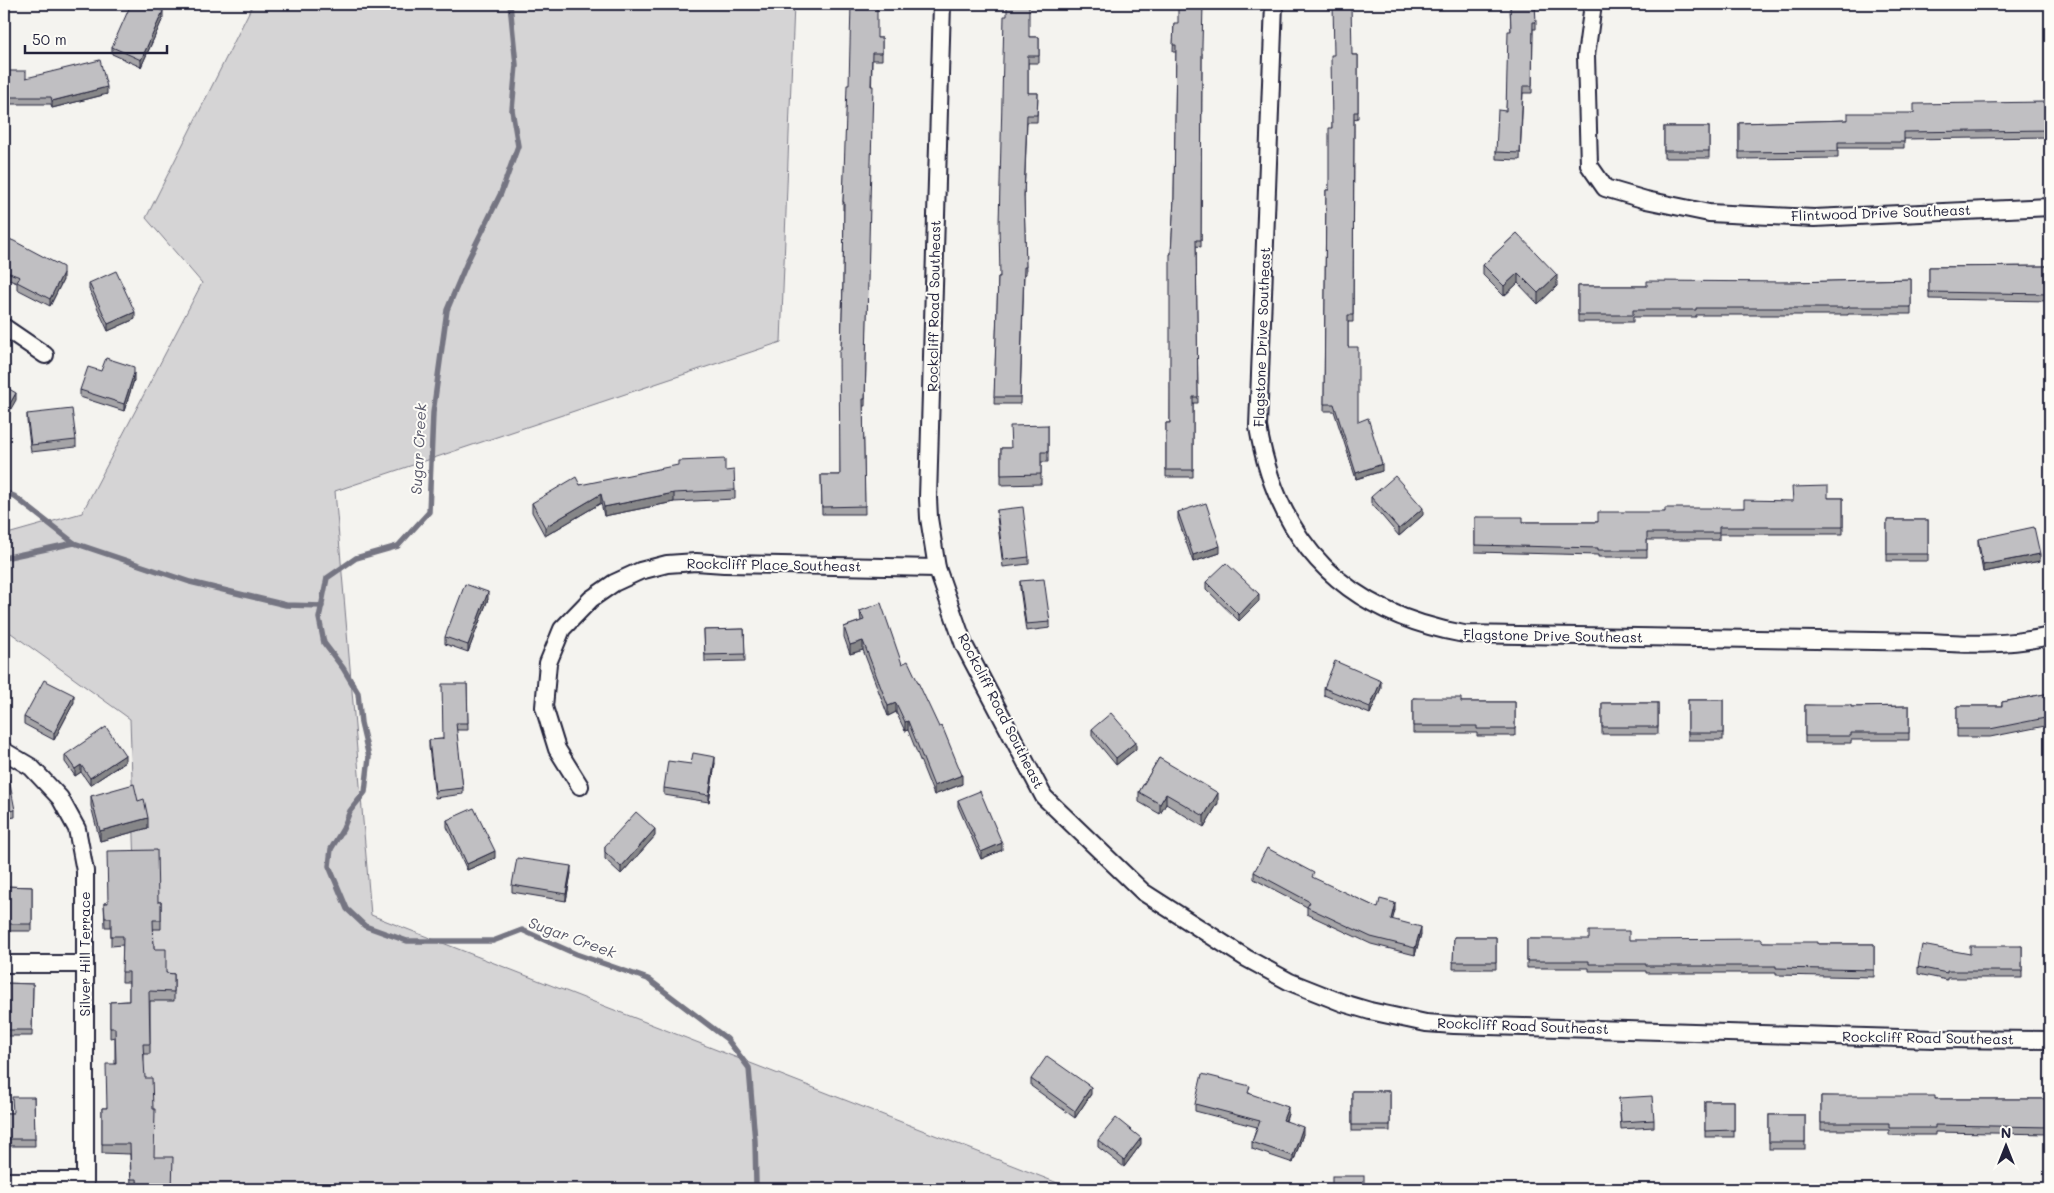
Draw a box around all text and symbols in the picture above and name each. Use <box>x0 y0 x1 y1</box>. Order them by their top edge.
scale bar <box>25 22 168 54</box>
text: 50 m <box>32 29 67 49</box>
street label: Flintwood Drive Southeast <box>1791 200 1971 225</box>
street label: Rockcliff Road Southeast <box>923 220 944 392</box>
street label: Flagstone Drive Southeast <box>1249 247 1274 427</box>
water label: Sugar Creek <box>406 402 430 495</box>
street label: Rockcliff Place Southeast <box>686 553 862 576</box>
street label: Flagstone Drive Southeast <box>1463 624 1643 647</box>
street label: Rockcliff Road Southeast <box>954 630 1049 792</box>
street label: Silver Hill Terrace <box>75 891 94 1017</box>
water label: Sugar Creek <box>526 912 620 963</box>
street label: Rockcliff Road Southeast <box>1437 1013 1609 1038</box>
street label: Rockcliff Road Southeast <box>1842 1027 2014 1048</box>
north arrow <box>1982 1120 2032 1170</box>
text: N <box>2001 1123 2011 1142</box>

